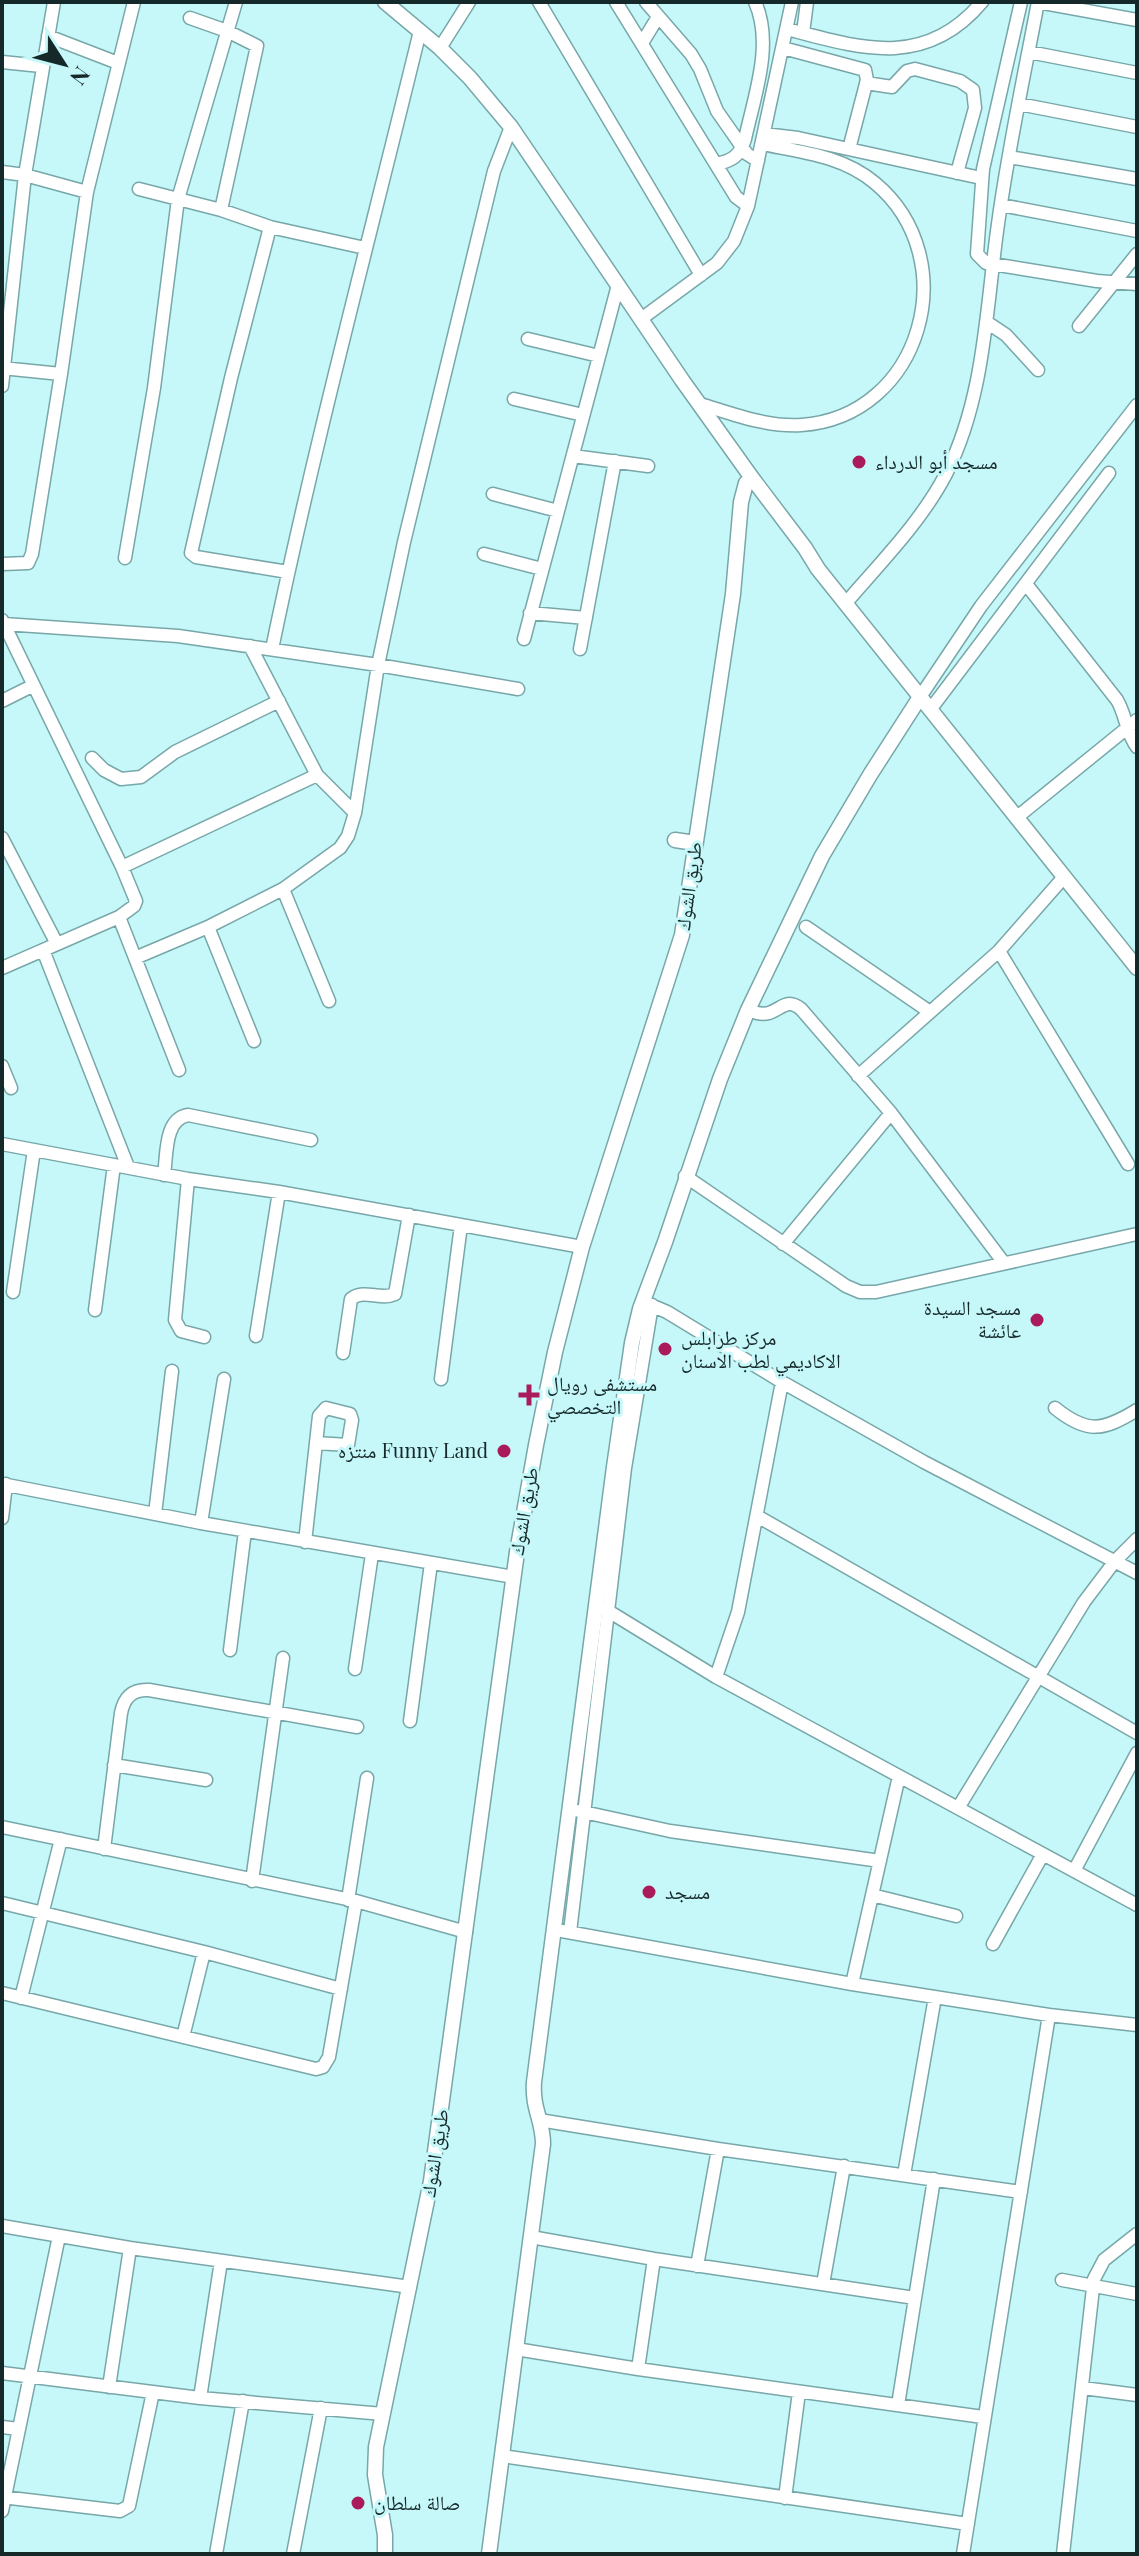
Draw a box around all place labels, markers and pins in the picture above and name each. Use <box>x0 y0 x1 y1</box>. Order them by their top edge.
place label: مسجد أبو الدرداء <box>875 447 998 474</box>
marker: مسجد أبو الدرداء <box>850 453 868 471</box>
place label: مسجد السيدة عائشة <box>924 1293 1021 1343</box>
marker: مسجد السيدة عائشة <box>1028 1311 1046 1329</box>
place label: مركز طرابلس الاكاديمي لطب الاسنان <box>681 1323 841 1377</box>
marker: مركز طرابلس الاكاديمي لطب الاسنان <box>656 1340 674 1358</box>
place label: مستشفى رويال التخصصي <box>547 1369 657 1423</box>
marker: مستشفى رويال التخصصي <box>518 1384 540 1406</box>
place label: منتزه Funny Land <box>338 1436 488 1463</box>
marker: منتزه Funny Land <box>495 1442 513 1460</box>
place label: مسجد <box>665 1877 710 1904</box>
marker: مسجد <box>640 1883 658 1901</box>
place label: صالة سلطان <box>374 2488 460 2515</box>
marker: صالة سلطان <box>349 2494 367 2512</box>

